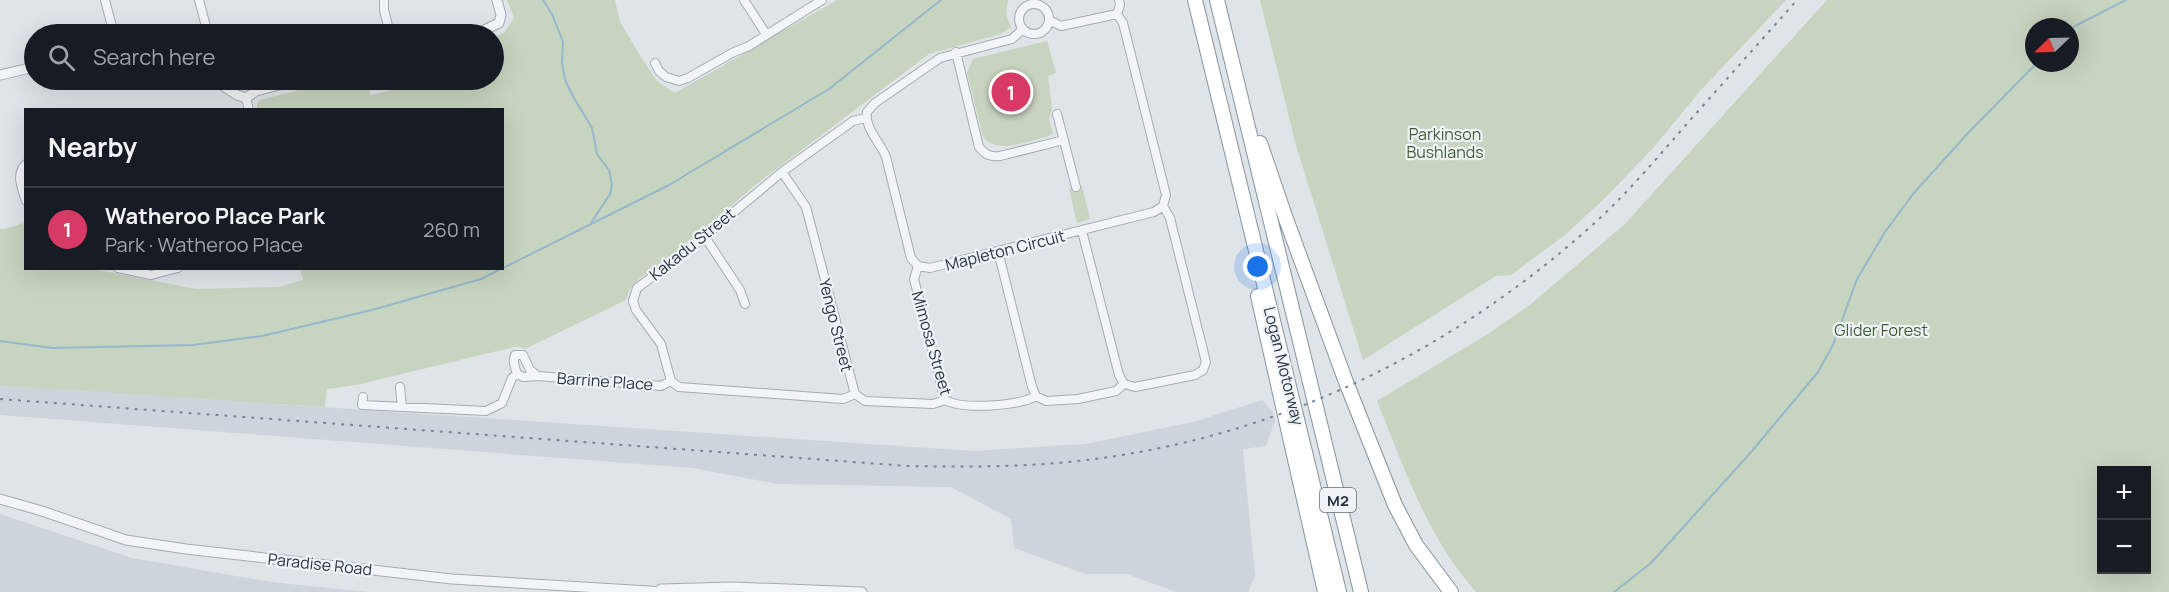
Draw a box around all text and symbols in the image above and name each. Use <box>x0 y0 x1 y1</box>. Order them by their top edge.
north arrow <box>2025 18 2079 72</box>
search box <box>24 24 504 90</box>
icon: search <box>45 41 78 74</box>
text: Search here <box>93 42 215 72</box>
pin: 1 <box>992 70 1030 115</box>
park label: Parkinson Bushlands <box>1406 123 1484 163</box>
text: Nearby <box>48 129 137 165</box>
text: Watheroo Place Park <box>105 201 325 231</box>
street label: Kakadu Street <box>645 203 739 285</box>
text: 1 <box>63 216 72 243</box>
text: 260 m <box>423 216 480 243</box>
street label: Mapleton Circuit <box>943 225 1067 275</box>
text: Park · Watheroo Place <box>105 231 303 258</box>
your location <box>1243 252 1272 281</box>
street label: Yengo Street <box>814 276 858 374</box>
street label: Mimosa Street <box>907 288 957 398</box>
street label: Logan Motorway <box>1259 304 1310 428</box>
park label: Glider Forest <box>1834 319 1928 341</box>
street label: Barrine Place <box>556 367 654 395</box>
map controls <box>2097 466 2151 574</box>
button: + <box>2097 466 2151 520</box>
road number: M2 <box>1320 488 1356 512</box>
button: − <box>2097 520 2151 574</box>
street label: Paradise Road <box>267 548 373 580</box>

